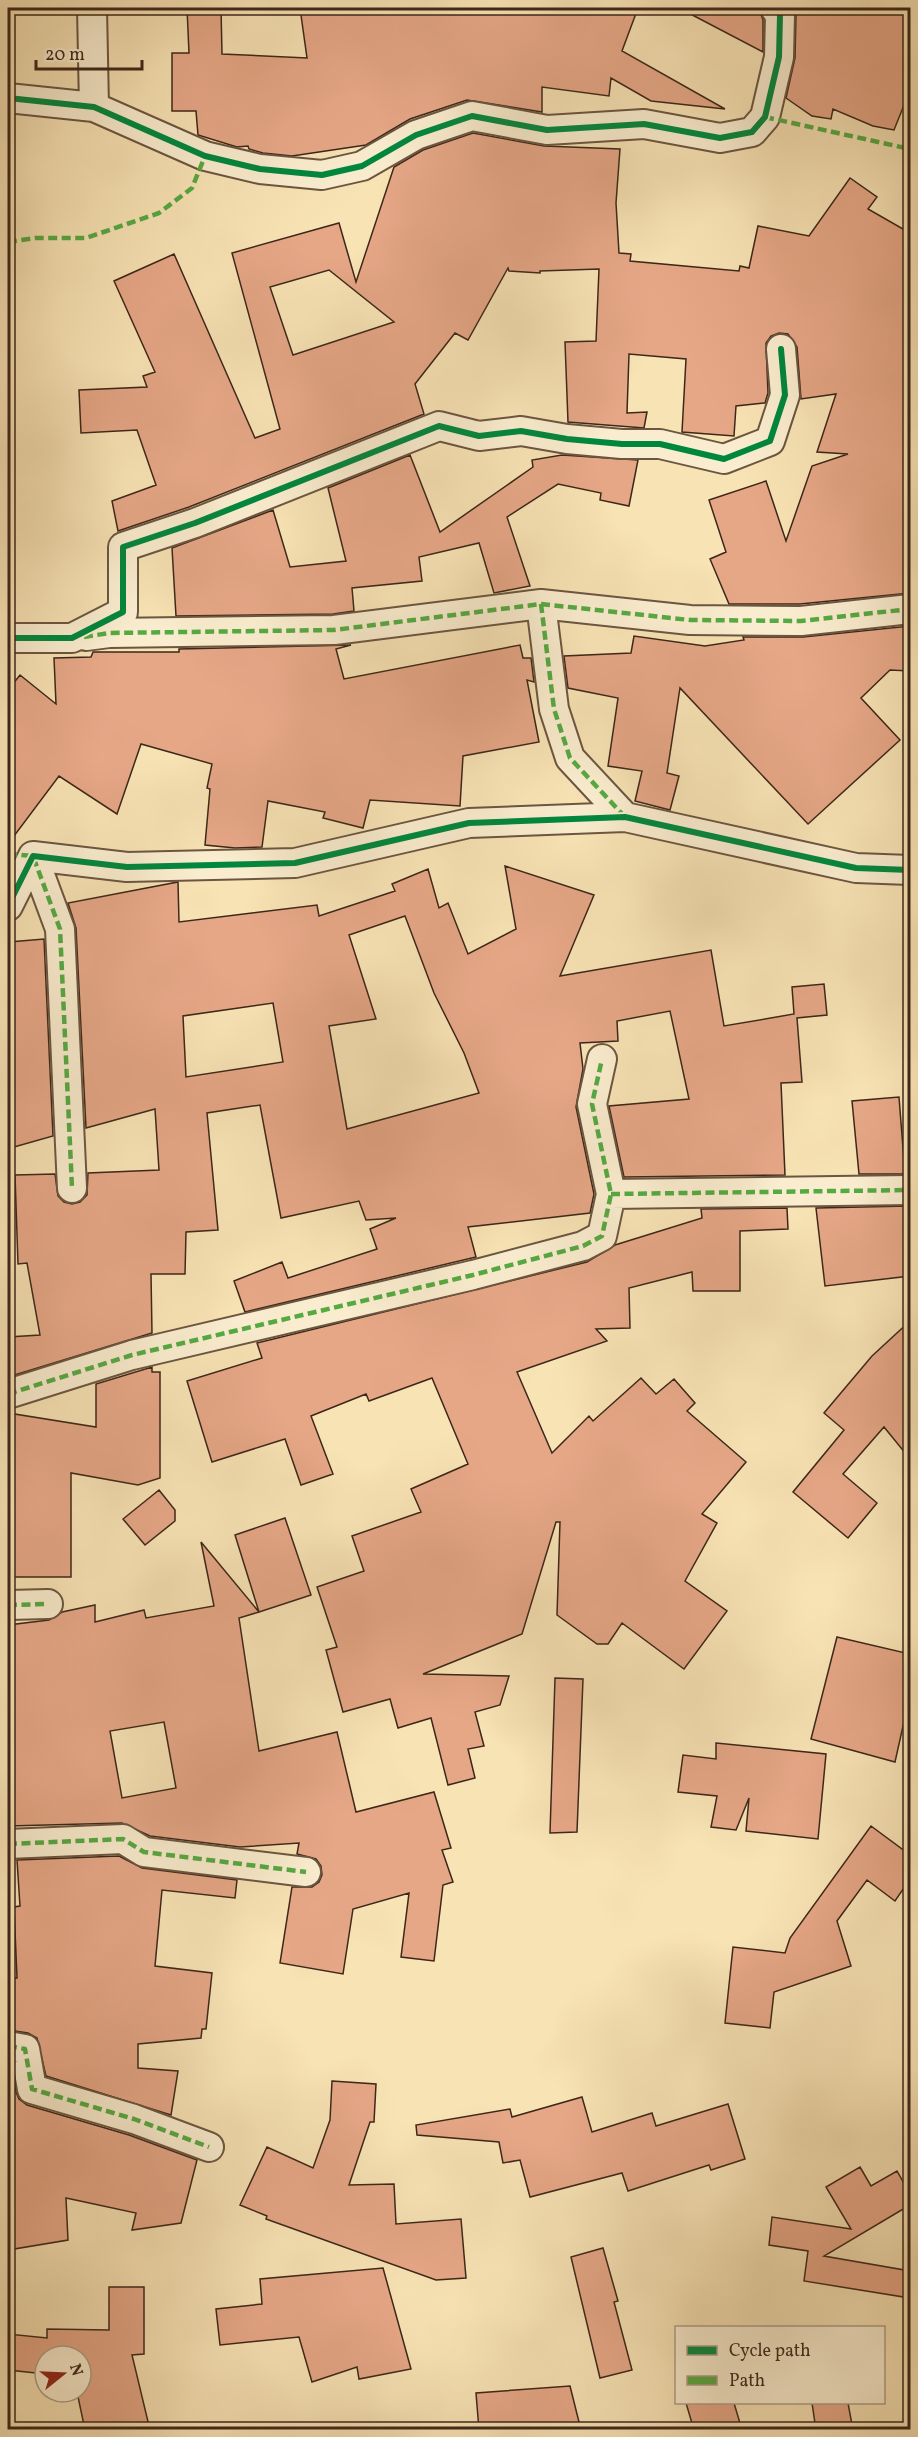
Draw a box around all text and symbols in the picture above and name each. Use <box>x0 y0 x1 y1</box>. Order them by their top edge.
scale bar <box>36 33 142 71</box>
text: 20 m <box>45 43 85 68</box>
legend <box>675 2326 885 2404</box>
text: Cycle path <box>729 2339 811 2364</box>
north arrow <box>33 2344 93 2404</box>
text: N <box>63 2361 88 2379</box>
text: Path <box>729 2369 765 2394</box>

